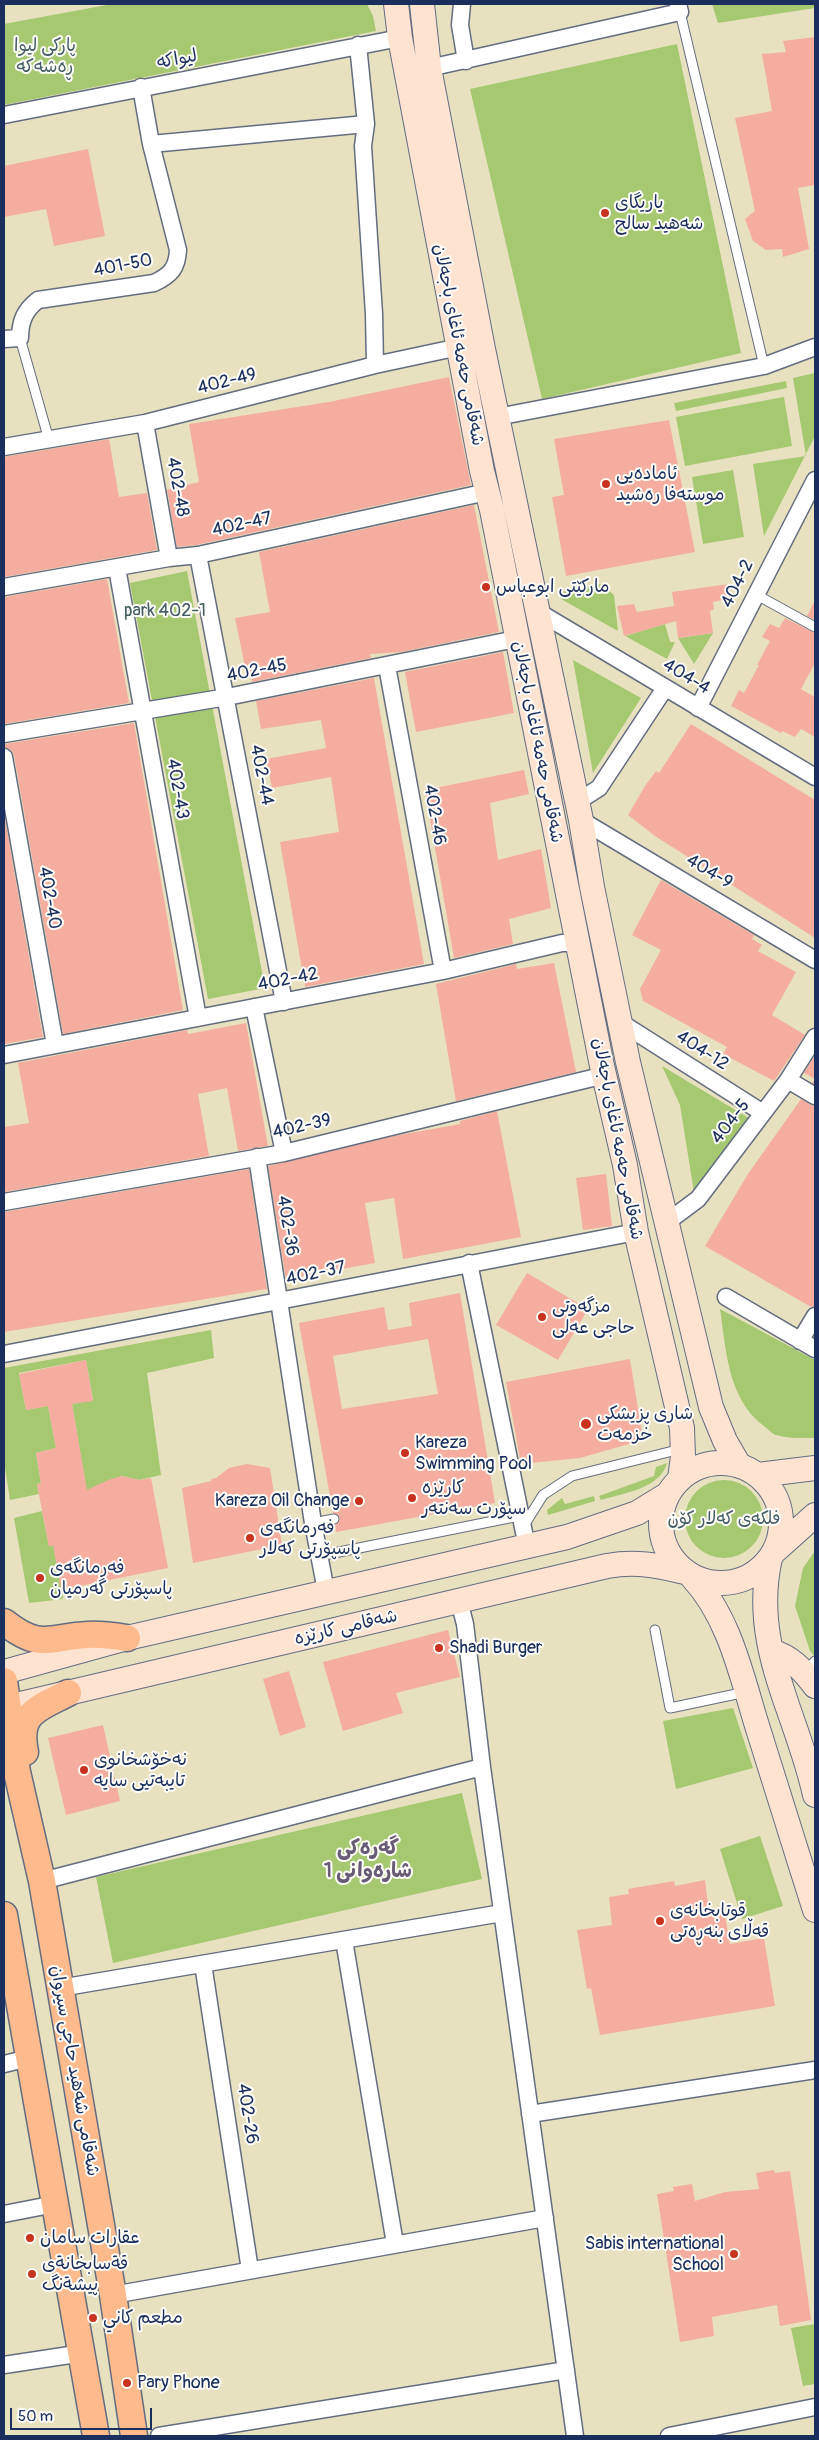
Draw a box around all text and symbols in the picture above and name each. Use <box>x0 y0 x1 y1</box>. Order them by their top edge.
park label: پارکی لیوا ڕەشەکە <box>14 35 76 78</box>
street label: لیواکە <box>155 46 199 74</box>
place label: یاریگای شەهید سالح <box>615 192 704 234</box>
marker: یاریگای شەهید سالح <box>599 207 611 219</box>
street label: شەقامی حەمە ئاغای باجەلان <box>428 242 488 448</box>
street label: 401-50 <box>92 250 154 282</box>
street label: 402-49 <box>195 364 259 400</box>
street label: 402-48 <box>161 456 193 518</box>
place label: ئامادەیی موستەفا رەشید <box>616 463 724 506</box>
marker: ئامادەیی موستەفا رەشید <box>600 478 612 490</box>
street label: 402-47 <box>210 508 274 542</box>
street label: 404-2 <box>717 556 759 612</box>
place label: مارکێتی ابوعباس <box>496 576 609 598</box>
marker: مارکێتی ابوعباس <box>480 581 492 593</box>
park label: park 402-1 <box>124 600 206 622</box>
street label: شەقامی حەمە ئاغای باجەلان <box>507 639 567 845</box>
street label: 402-45 <box>225 655 289 687</box>
street label: 404-4 <box>658 655 714 699</box>
street label: 402-44 <box>245 743 277 807</box>
street label: 402-43 <box>161 757 193 821</box>
street label: 402-46 <box>418 783 450 847</box>
street label: 404-9 <box>682 850 736 894</box>
street label: 402-40 <box>33 865 65 931</box>
street label: 402-42 <box>256 964 320 996</box>
street label: 404-12 <box>672 1026 732 1076</box>
street label: شەقامی حەمە ئاغای باجەلان <box>587 1036 647 1242</box>
street label: 404-5 <box>707 1095 755 1149</box>
street label: 402-39 <box>270 1110 334 1144</box>
street label: 402-36 <box>272 1194 302 1258</box>
street label: 402-37 <box>284 1257 348 1291</box>
place label: مزگەوتی حاجی عەلی <box>552 1296 635 1338</box>
marker: مزگەوتی حاجی عەلی <box>536 1311 548 1323</box>
place label: شاری پزیشکی خزمەت <box>597 1403 693 1446</box>
marker: شاری پزیشکی خزمەت <box>579 1417 593 1431</box>
place label: Kareza Swimming Pool <box>415 1432 532 1475</box>
marker: Kareza Swimming Pool <box>399 1447 411 1459</box>
place label: کارێزە سپۆرت سەنتەر <box>422 1477 526 1520</box>
place label: Kareza Oil Change <box>215 1490 349 1512</box>
marker: کارێزە سپۆرت سەنتەر <box>406 1492 418 1504</box>
marker: Kareza Oil Change <box>353 1495 365 1507</box>
park label: فلکەی کەلار کۆن <box>667 1508 781 1530</box>
place label: فەرمانگەی پاسپۆرتی کەلار <box>260 1517 361 1560</box>
marker: فەرمانگەی پاسپۆرتی کەلار <box>244 1532 256 1544</box>
place label: فەرمانگەی پاسپۆرتی گەرمیان <box>50 1557 172 1600</box>
marker: فەرمانگەی پاسپۆرتی گەرمیان <box>34 1572 46 1584</box>
street label: شەقامی کارێزە <box>292 1606 400 1650</box>
place label: Shadi Burger <box>449 1637 542 1659</box>
marker: Shadi Burger <box>433 1642 445 1654</box>
place label: نەخۆشخانوی تایبەتیی سایە <box>94 1749 187 1792</box>
marker: نەخۆشخانوی تایبەتیی سایە <box>78 1764 90 1776</box>
district label: گەرەکی شارەوانی 1 <box>324 1837 412 1884</box>
place label: قوتابخانەی قەڵای بنەڕەتی <box>670 1900 769 1942</box>
marker: قوتابخانەی قەڵای بنەڕەتی <box>654 1915 666 1927</box>
street label: شەقامی شەهید حاجی سیروان <box>45 1964 103 2178</box>
street label: 402-26 <box>232 2082 262 2146</box>
place label: عقارات سامان <box>40 2227 140 2249</box>
marker: عقارات سامان <box>24 2232 36 2244</box>
place label: Sabis international School <box>585 2233 724 2276</box>
marker: Sabis international School <box>728 2248 740 2260</box>
place label: قةسابخانةى پيشةنگ <box>42 2253 128 2296</box>
marker: قةسابخانةى پيشةنگ <box>26 2268 38 2280</box>
place label: مطعم كاني <box>103 2307 183 2329</box>
marker: مطعم كاني <box>87 2312 99 2324</box>
place label: Pary Phone <box>137 2372 220 2394</box>
marker: Pary Phone <box>121 2377 133 2389</box>
scale bar <box>12 2398 155 2430</box>
text: 50 m <box>18 2407 53 2426</box>

